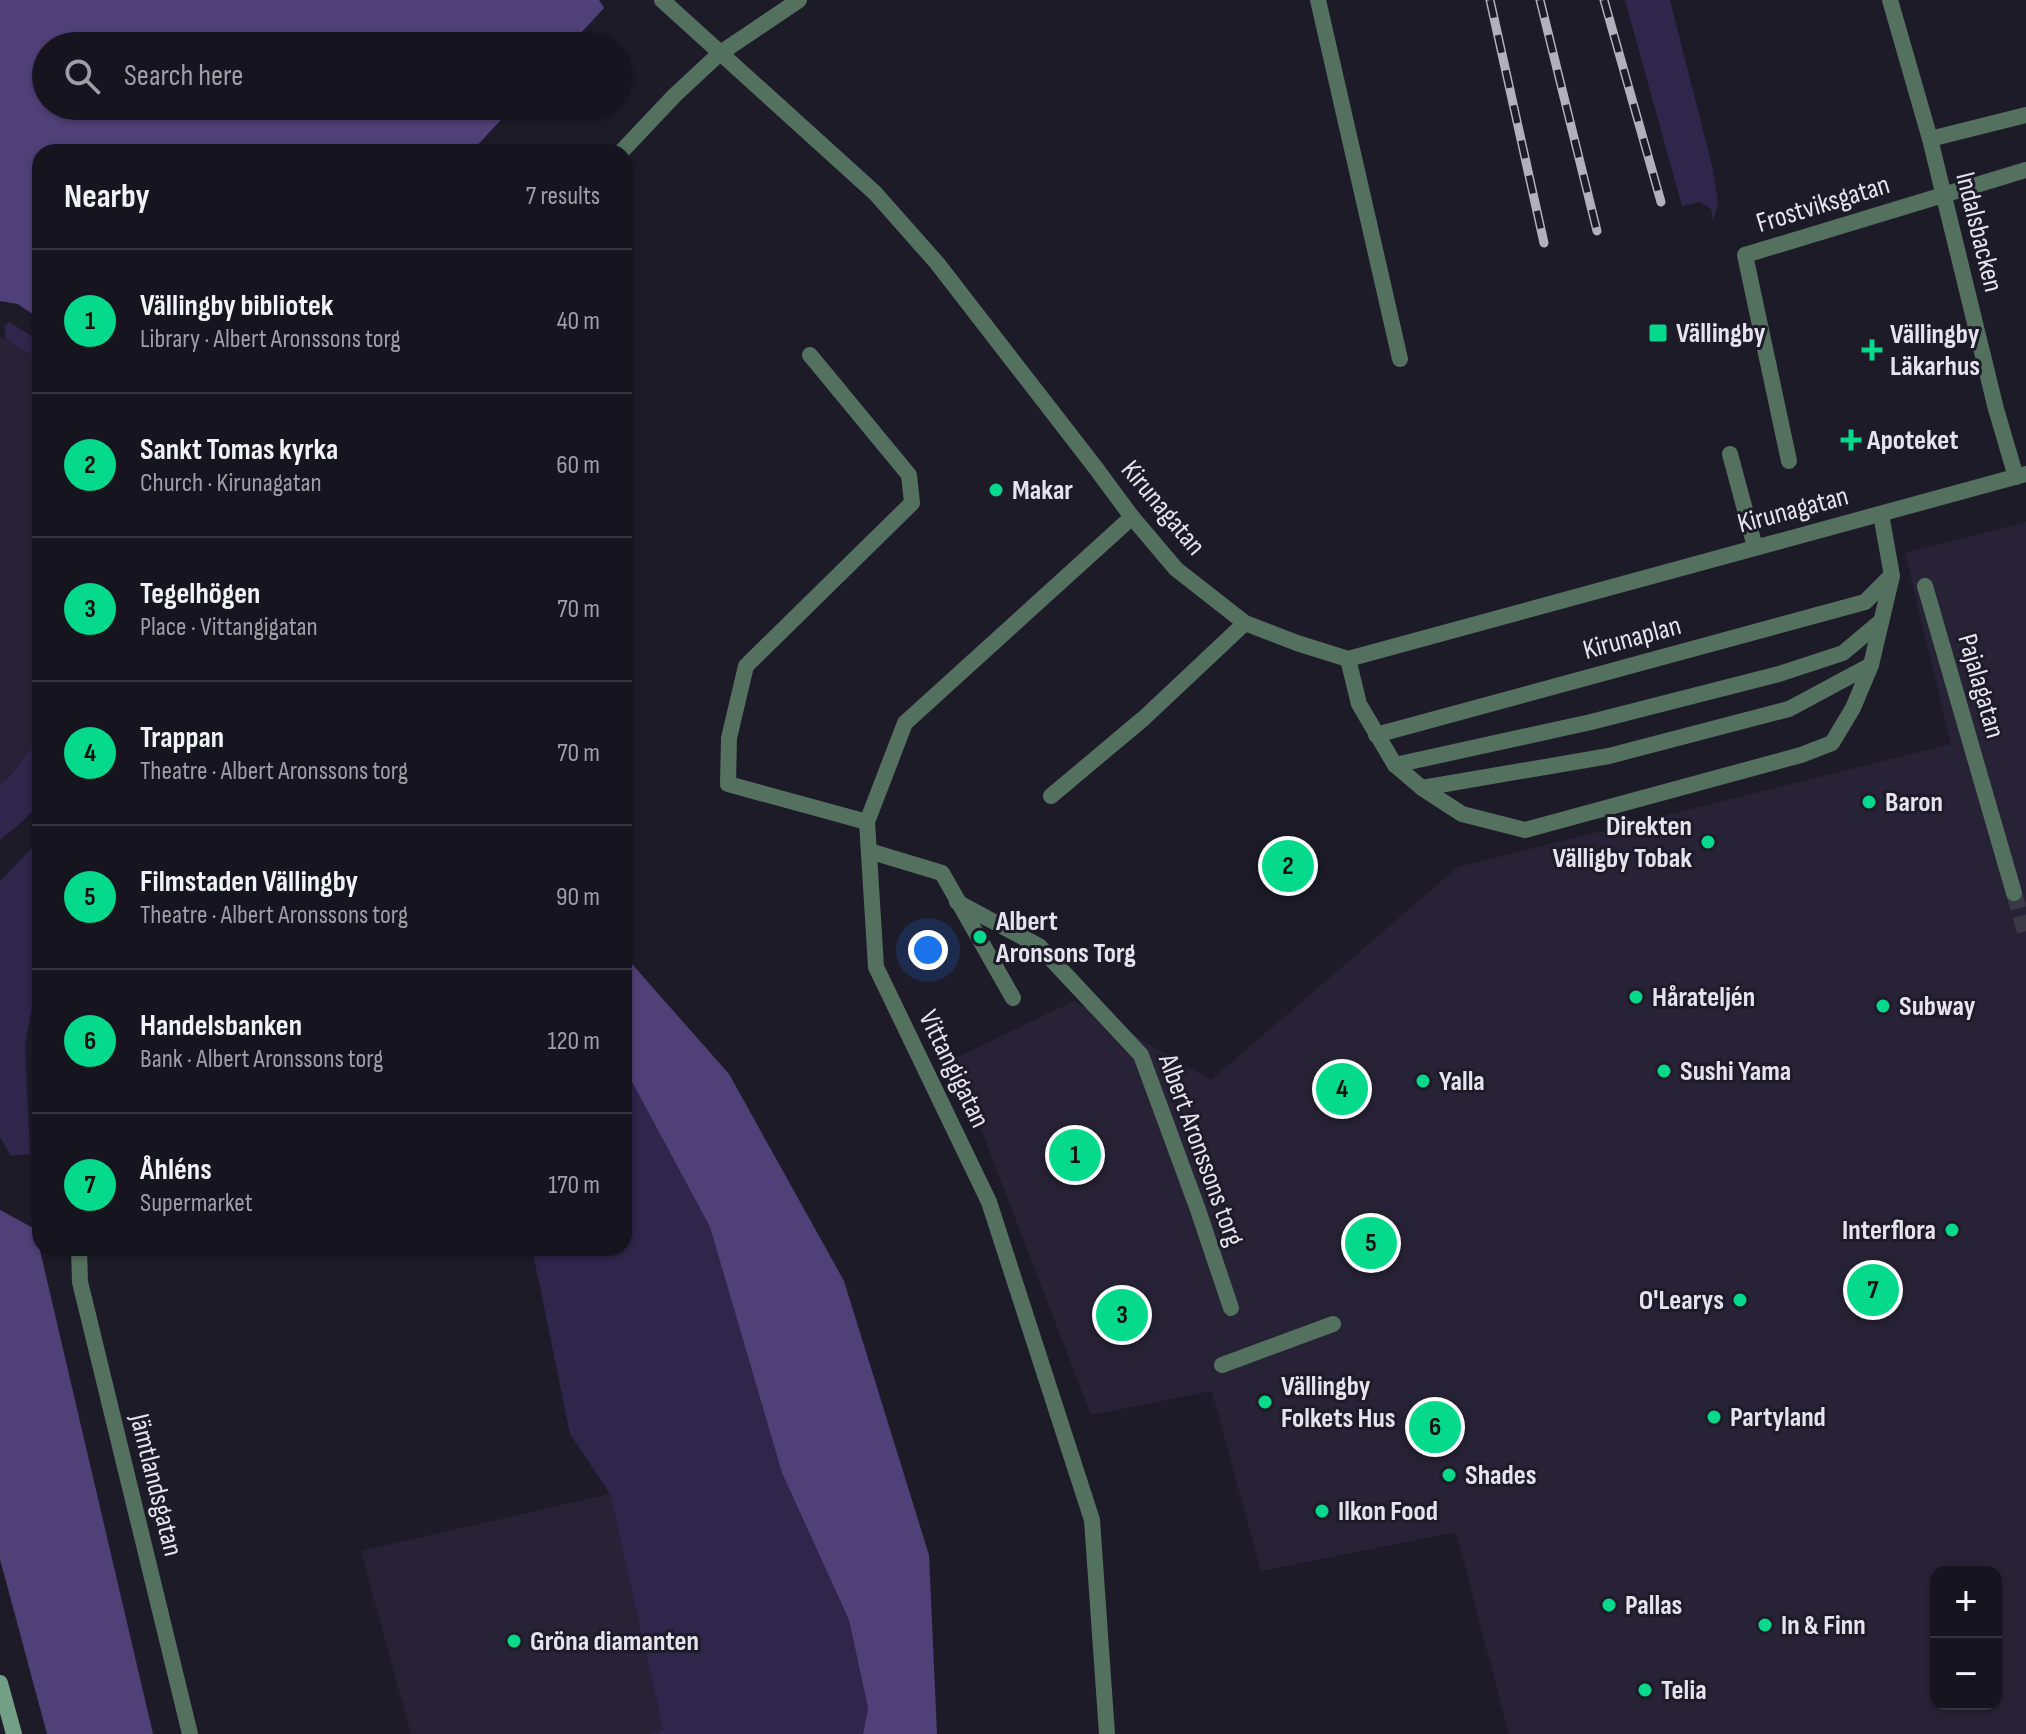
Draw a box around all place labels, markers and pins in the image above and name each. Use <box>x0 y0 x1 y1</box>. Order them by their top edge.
place label: Vällingby <box>1676 317 1766 350</box>
place label: Vällingby Läkarhus <box>1890 318 1980 383</box>
marker: Vällingby <box>1647 322 1669 344</box>
marker: Vällingby Läkarhus <box>1861 339 1883 361</box>
place label: Apoteket <box>1866 424 1959 457</box>
marker: Apoteket <box>1842 431 1860 449</box>
place label: Makar <box>1012 474 1073 507</box>
marker: Makar <box>987 481 1005 499</box>
place label: Baron <box>1885 786 1943 819</box>
marker: Baron <box>1860 793 1878 811</box>
place label: Direkten Välligby Tobak <box>1553 810 1692 875</box>
marker: Direkten Välligby Tobak <box>1699 833 1717 851</box>
pin: 2 <box>1262 836 1314 896</box>
place label: Albert Aronsons Torg <box>995 905 1136 970</box>
marker: Albert Aronsons Torg <box>971 928 989 946</box>
place label: Hårateljén <box>1652 981 1755 1014</box>
marker: Hårateljén <box>1627 988 1645 1006</box>
place label: Subway <box>1899 990 1976 1023</box>
marker: Subway <box>1874 997 1892 1015</box>
place label: Sushi Yama <box>1680 1055 1791 1088</box>
pin: 4 <box>1316 1059 1368 1119</box>
marker: Sushi Yama <box>1655 1062 1673 1080</box>
place label: Yalla <box>1439 1065 1485 1098</box>
marker: Yalla <box>1414 1072 1432 1090</box>
pin: 1 <box>1049 1125 1101 1185</box>
pin: 5 <box>1345 1213 1397 1273</box>
place label: Interflora <box>1842 1214 1936 1247</box>
marker: Interflora <box>1943 1221 1961 1239</box>
pin: 7 <box>1847 1260 1899 1320</box>
place label: O'Learys <box>1639 1284 1724 1317</box>
pin: 3 <box>1096 1285 1148 1345</box>
marker: O'Learys <box>1731 1291 1749 1309</box>
place label: Vällingby Folkets Hus <box>1281 1370 1395 1435</box>
marker: Vällingby Folkets Hus <box>1256 1393 1274 1411</box>
pin: 6 <box>1409 1397 1461 1457</box>
place label: Partyland <box>1730 1401 1826 1434</box>
marker: Partyland <box>1705 1408 1723 1426</box>
place label: Shades <box>1465 1459 1536 1492</box>
marker: Shades <box>1440 1466 1458 1484</box>
place label: Ilkon Food <box>1338 1495 1438 1528</box>
marker: Ilkon Food <box>1313 1502 1331 1520</box>
place label: Pallas <box>1625 1589 1682 1622</box>
marker: Pallas <box>1600 1596 1618 1614</box>
place label: In & Finn <box>1781 1609 1866 1642</box>
marker: In & Finn <box>1756 1616 1774 1634</box>
place label: Gröna diamanten <box>530 1625 699 1658</box>
marker: Gröna diamanten <box>505 1632 523 1650</box>
place label: Telia <box>1661 1674 1707 1707</box>
marker: Telia <box>1636 1681 1654 1699</box>

